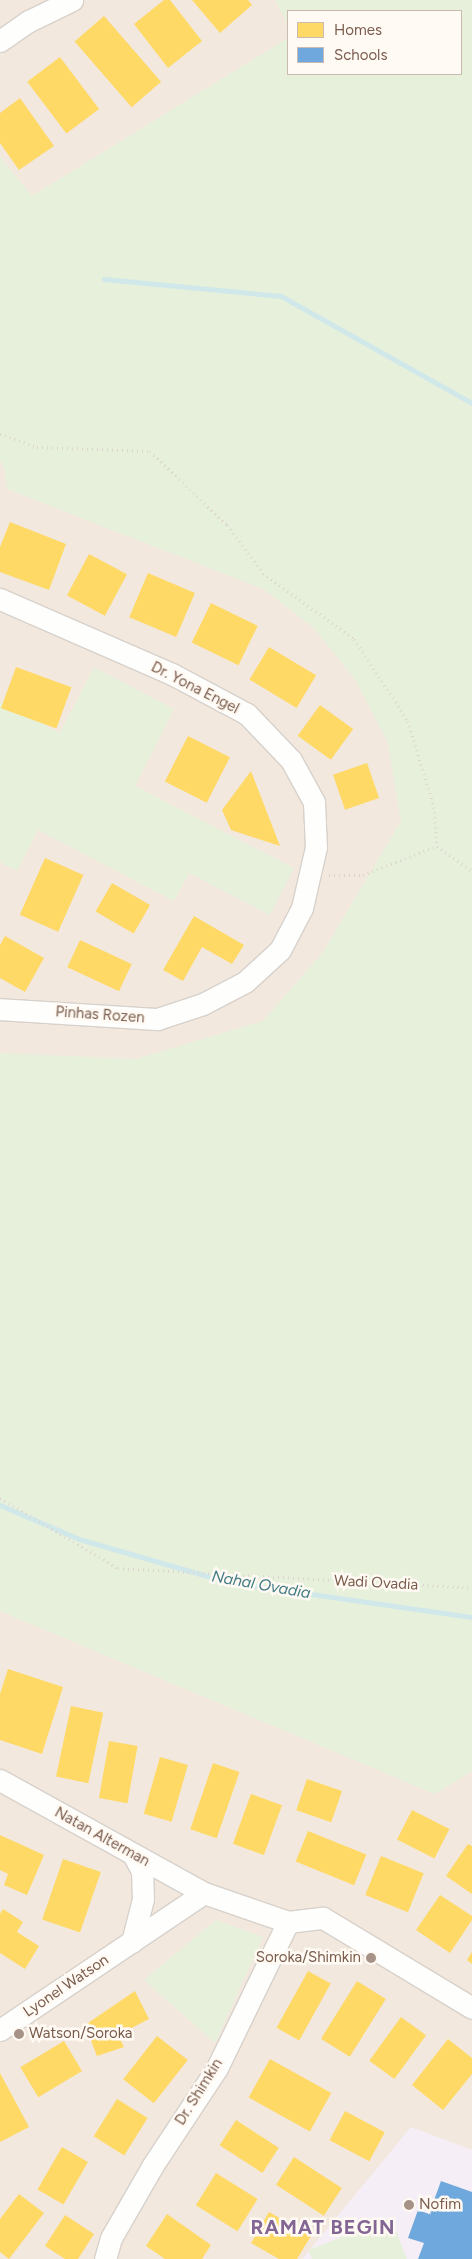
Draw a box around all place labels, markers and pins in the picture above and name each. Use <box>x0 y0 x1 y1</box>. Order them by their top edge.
place label: Soroka/Shimkin <box>256 1949 361 1967</box>
marker: Soroka/Shimkin <box>365 1952 377 1964</box>
place label: Watson/Soroka <box>29 2025 132 2043</box>
marker: Watson/Soroka <box>13 2028 25 2040</box>
place label: Nofim <box>419 2196 461 2214</box>
marker: Nofim <box>403 2199 415 2211</box>

